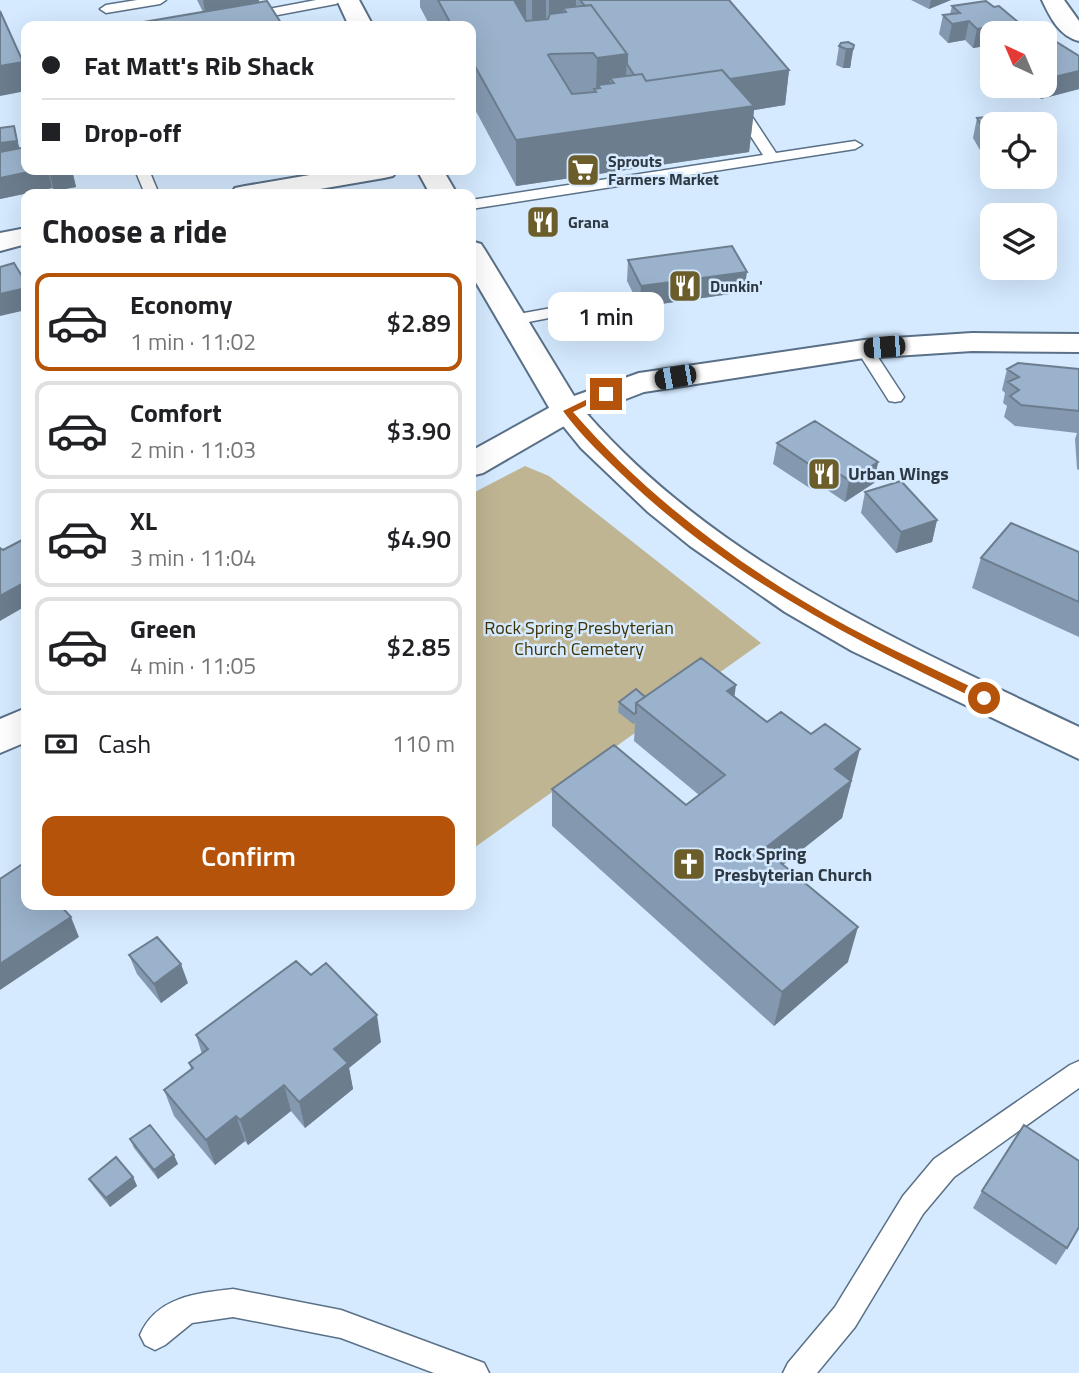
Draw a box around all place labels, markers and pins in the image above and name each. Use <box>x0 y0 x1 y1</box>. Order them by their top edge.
place label: Sprouts Farmers Market <box>608 149 719 191</box>
supermarket icon: Sprouts Farmers Market <box>564 151 602 189</box>
restaurant icon: Grana <box>524 203 562 241</box>
place label: Grana <box>568 210 609 234</box>
restaurant icon: Dunkin' <box>666 267 704 305</box>
place label: Dunkin' <box>710 274 763 298</box>
restaurant icon: Urban Wings <box>805 455 843 493</box>
place label: Urban Wings <box>848 460 949 487</box>
place label: Rock Spring Presbyterian Church <box>714 840 872 888</box>
church icon: Rock Spring Presbyterian Church <box>670 845 708 883</box>

